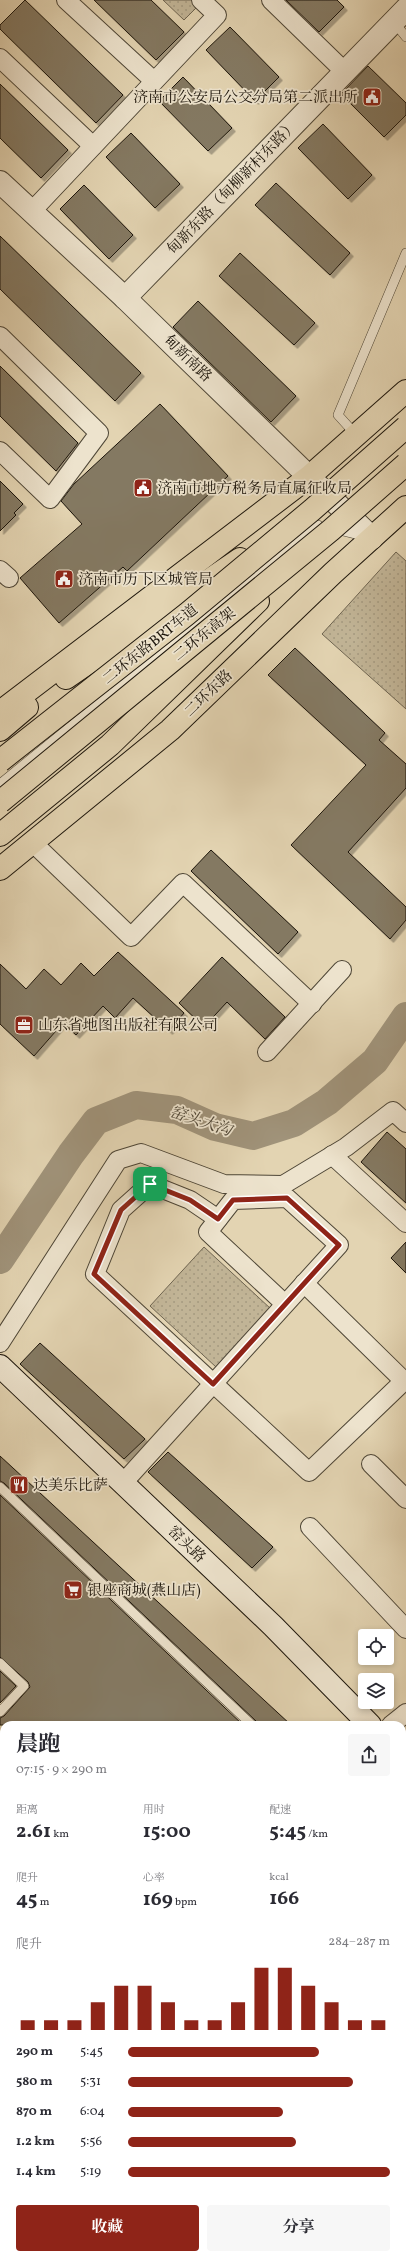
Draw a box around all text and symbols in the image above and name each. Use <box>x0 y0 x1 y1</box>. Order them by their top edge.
public building icon: 济南市公安局公交分局第二派出所 <box>361 86 383 108</box>
place label: 济南市公安局公交分局第二派出所 <box>133 88 358 109</box>
street label: 甸新东路（甸柳新村东路） <box>163 116 303 260</box>
street label: 甸新南路 <box>158 331 216 387</box>
public building icon: 济南市地方税务局直属征收局 <box>132 477 154 499</box>
place label: 济南市地方税务局直属征收局 <box>157 479 352 500</box>
public building icon: 济南市历下区城管局 <box>53 568 75 590</box>
place label: 济南市历下区城管局 <box>78 570 213 591</box>
street label: 二环东路BRT车道 <box>99 600 203 690</box>
street label: 二环东高架 <box>169 603 241 667</box>
street label: 二环东路 <box>180 666 238 722</box>
office icon: 山东省地图出版社有限公司 <box>13 1014 35 1036</box>
place label: 山东省地图出版社有限公司 <box>38 1016 218 1037</box>
water label: 窑头大沟 <box>167 1102 237 1143</box>
pin <box>133 1167 167 1201</box>
icon: arrive <box>139 1173 161 1195</box>
restaurant icon: 达美乐比萨 <box>8 1474 30 1496</box>
place label: 达美乐比萨 <box>33 1476 108 1497</box>
street label: 窑头路 <box>162 1522 209 1568</box>
supermarket icon: 银座商城(燕山店) <box>62 1579 84 1601</box>
place label: 银座商城(燕山店) <box>87 1581 201 1602</box>
map controls <box>358 1629 394 1709</box>
button: locate <box>358 1629 394 1665</box>
button: layers <box>358 1673 394 1709</box>
text: 晨跑 <box>16 1730 60 1761</box>
button: share <box>348 1734 390 1776</box>
text: 07:15 · 9 × 290 m <box>16 1761 107 1779</box>
text: 距离 <box>16 1803 38 1818</box>
text: 用时 <box>143 1803 165 1818</box>
text: 配速 <box>269 1803 291 1818</box>
text: 2.61 <box>16 1818 51 1846</box>
text: 15:00 <box>143 1818 191 1846</box>
text: 5:45 <box>269 1818 306 1846</box>
text: km <box>51 1827 69 1842</box>
text: /km <box>306 1827 328 1842</box>
text: kcal <box>269 1870 289 1885</box>
text: 爬升 <box>16 1871 38 1886</box>
text: 心率 <box>143 1871 165 1886</box>
text: 166 <box>269 1885 299 1913</box>
text: 45 <box>16 1886 37 1914</box>
text: 169 <box>143 1886 173 1914</box>
text: m <box>37 1895 49 1910</box>
text: bpm <box>173 1895 197 1910</box>
text: 284–287 m <box>328 1933 390 1951</box>
text: 爬升 <box>16 1936 42 1954</box>
text: 290 m <box>16 2043 53 2061</box>
text: 5:45 <box>80 2043 103 2061</box>
text: 580 m <box>16 2073 53 2091</box>
text: 5:31 <box>80 2073 101 2091</box>
text: 870 m <box>16 2103 52 2121</box>
text: 6:04 <box>80 2103 105 2121</box>
text: 1.2 km <box>16 2133 55 2151</box>
text: 5:56 <box>80 2133 102 2151</box>
text: 1.4 km <box>16 2163 56 2181</box>
text: 5:19 <box>80 2163 101 2181</box>
button: 收藏 <box>16 2205 199 2251</box>
button: 分享 <box>207 2205 390 2251</box>

